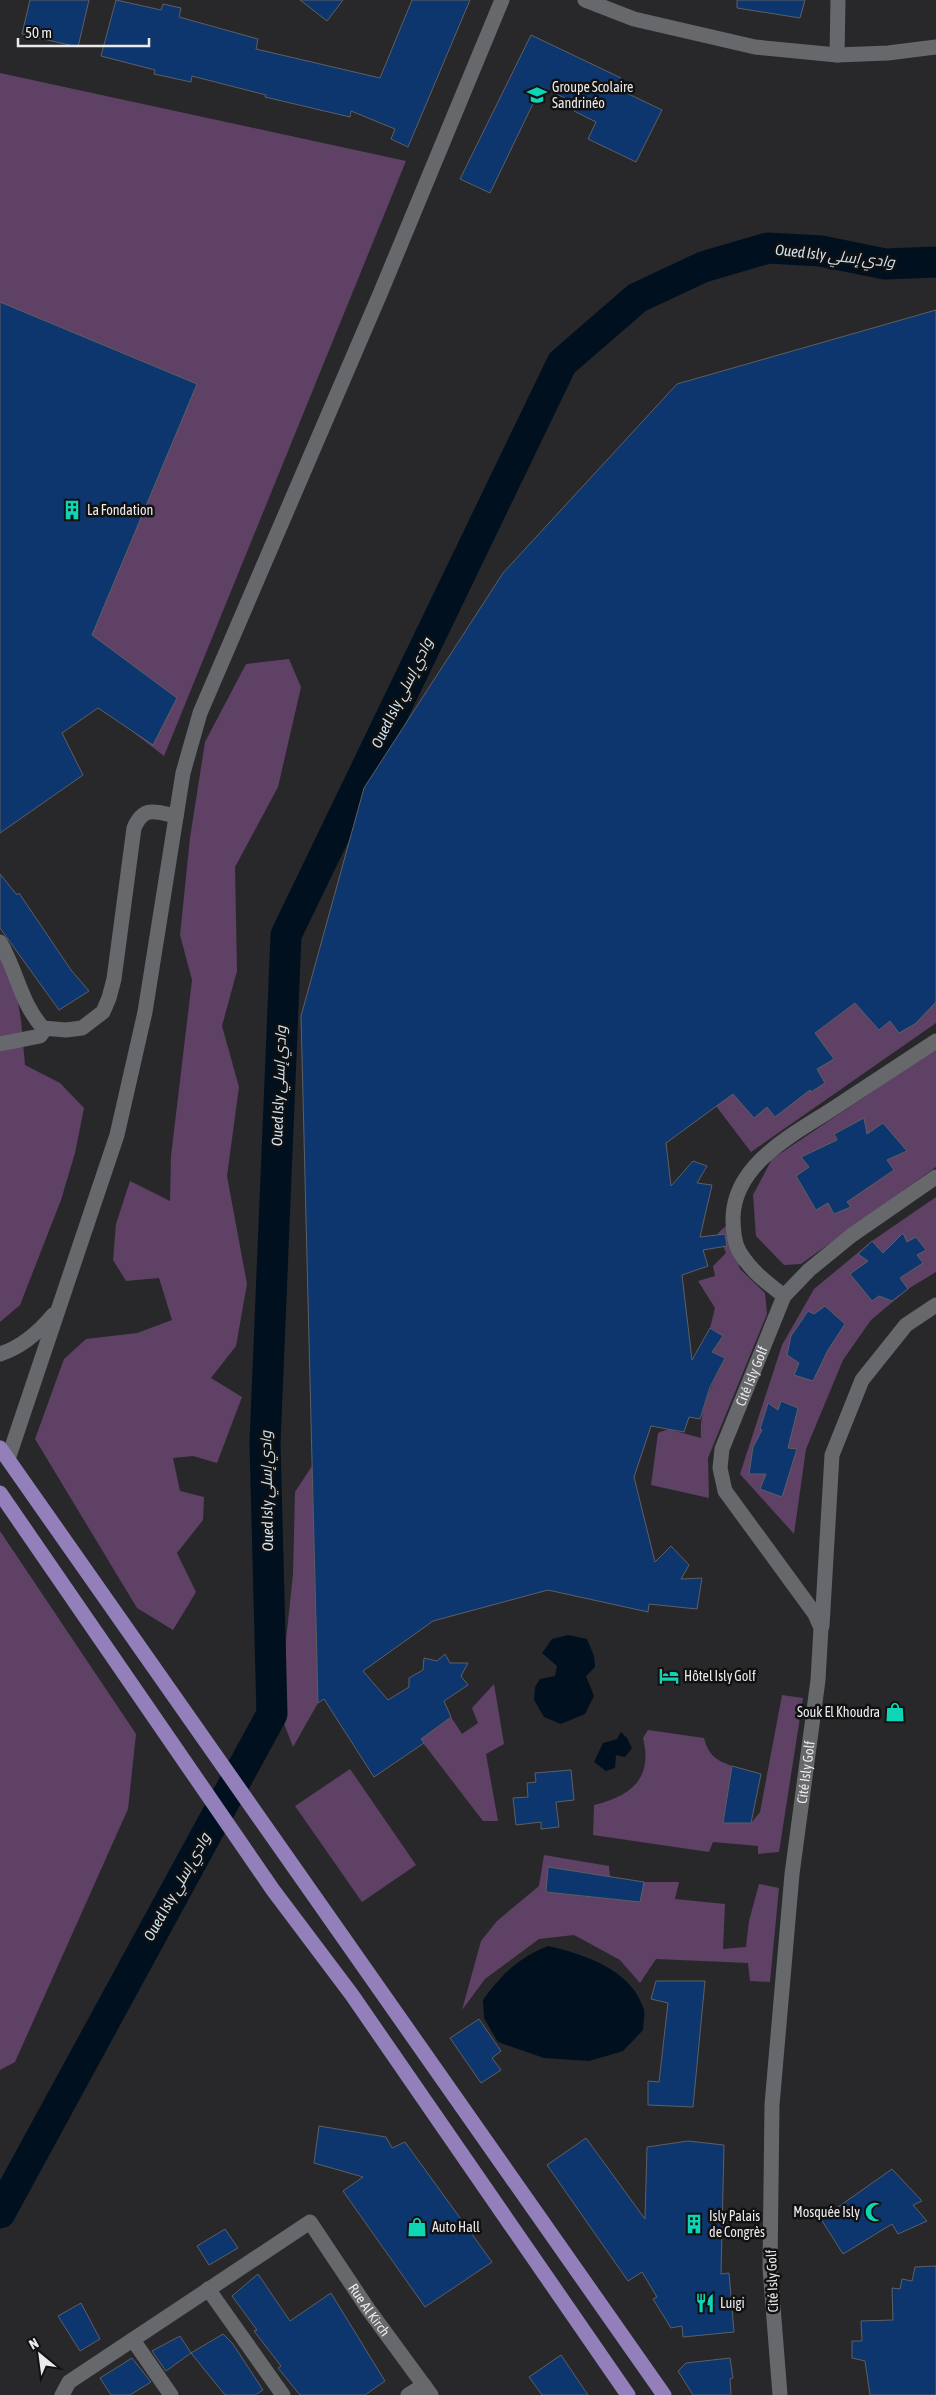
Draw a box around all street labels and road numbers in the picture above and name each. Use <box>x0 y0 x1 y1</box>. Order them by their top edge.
street label: Cité Isly Golf <box>732 1344 771 1408</box>
street label: Cité Isly Golf <box>794 1740 818 1805</box>
street label: Cité Isly Golf <box>763 2249 781 2313</box>
street label: Rue Al Kirch <box>345 2280 393 2339</box>

